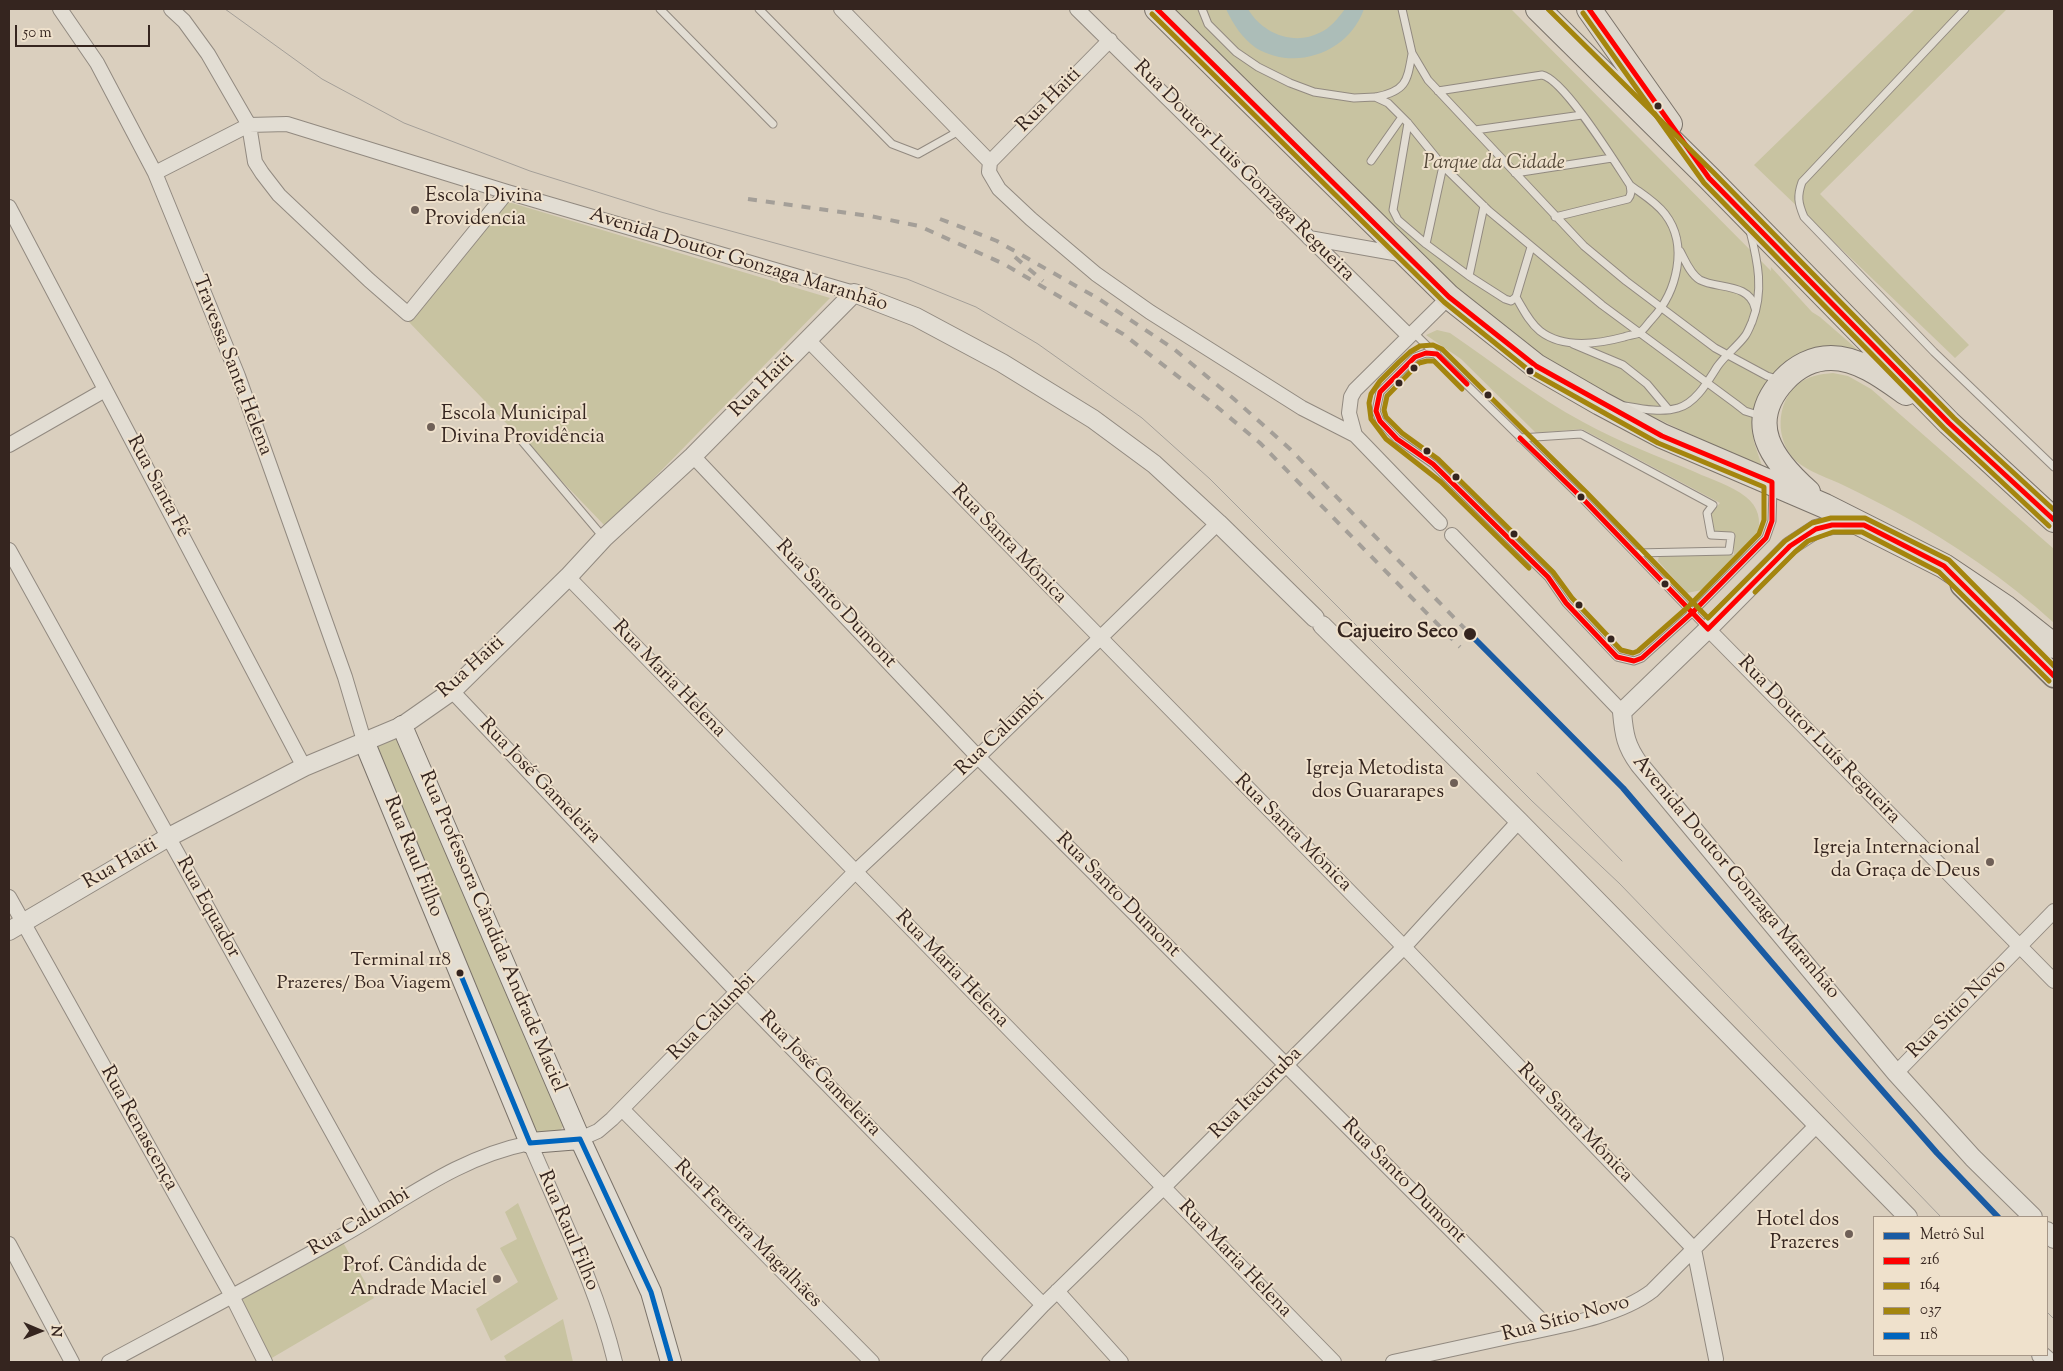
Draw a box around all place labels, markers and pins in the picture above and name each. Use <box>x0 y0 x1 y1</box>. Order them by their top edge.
unlabelled marker <box>1653 101 1663 111</box>
place label: Escola Divina Providencia <box>425 186 542 233</box>
marker: Escola Divina Providencia <box>409 204 421 216</box>
unlabelled marker <box>1409 363 1419 373</box>
unlabelled marker <box>1525 366 1535 376</box>
unlabelled marker <box>1394 378 1404 388</box>
unlabelled marker <box>1483 390 1493 400</box>
place label: Escola Municipal Divina Providência <box>441 404 605 451</box>
marker: Escola Municipal Divina Providência <box>425 421 437 433</box>
unlabelled marker <box>1422 446 1432 456</box>
unlabelled marker <box>1451 472 1461 482</box>
unlabelled marker <box>1576 492 1586 502</box>
unlabelled marker <box>1509 529 1519 539</box>
unlabelled marker <box>1660 579 1670 589</box>
unlabelled marker <box>1574 600 1584 610</box>
place label: Cajueiro Seco <box>1337 622 1458 646</box>
marker: Cajueiro Seco <box>1462 626 1478 642</box>
unlabelled marker <box>1606 634 1616 644</box>
place label: Igreja Metodista dos Guararapes <box>1306 759 1444 806</box>
marker: Igreja Metodista dos Guararapes <box>1448 777 1460 789</box>
place label: Igreja Internacional da Graça de Deus <box>1813 838 1980 885</box>
marker: Igreja Internacional da Graça de Deus <box>1984 856 1996 868</box>
place label: Terminal 118 Prazeres/ Boa Viagem <box>277 951 451 995</box>
marker: Terminal 118 Prazeres/ Boa Viagem <box>455 968 465 978</box>
place label: Hotel dos Prazeres <box>1757 1210 1839 1257</box>
marker: Hotel dos Prazeres <box>1843 1228 1855 1240</box>
place label: Prof. Cândida de Andrade Maciel <box>343 1256 487 1303</box>
marker: Prof. Cândida de Andrade Maciel <box>491 1273 503 1285</box>

